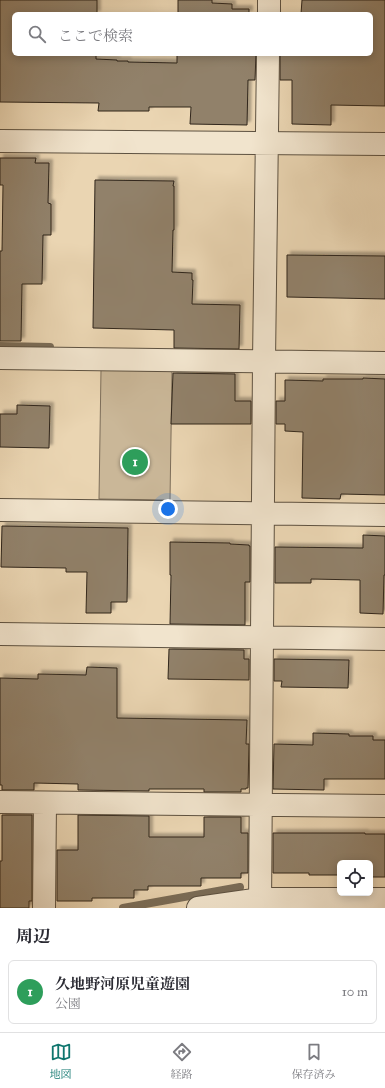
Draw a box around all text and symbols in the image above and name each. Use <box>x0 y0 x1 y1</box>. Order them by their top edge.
search box <box>12 12 373 56</box>
icon: search <box>26 23 48 45</box>
text: ここで検索 <box>58 27 133 45</box>
pin: 1 <box>122 447 148 477</box>
your location <box>158 499 178 519</box>
map controls <box>337 860 373 896</box>
button: locate <box>337 860 373 896</box>
text: 周辺 <box>16 926 50 947</box>
text: 久地野河原児童遊園 <box>55 975 190 993</box>
text: 1 <box>27 984 33 1000</box>
text: 10 m <box>342 984 368 1000</box>
text: 公園 <box>55 996 81 1012</box>
tab: 地図 <box>50 1041 72 1081</box>
tab: 経路 <box>171 1041 193 1081</box>
tab: 保存済み <box>292 1041 336 1081</box>

